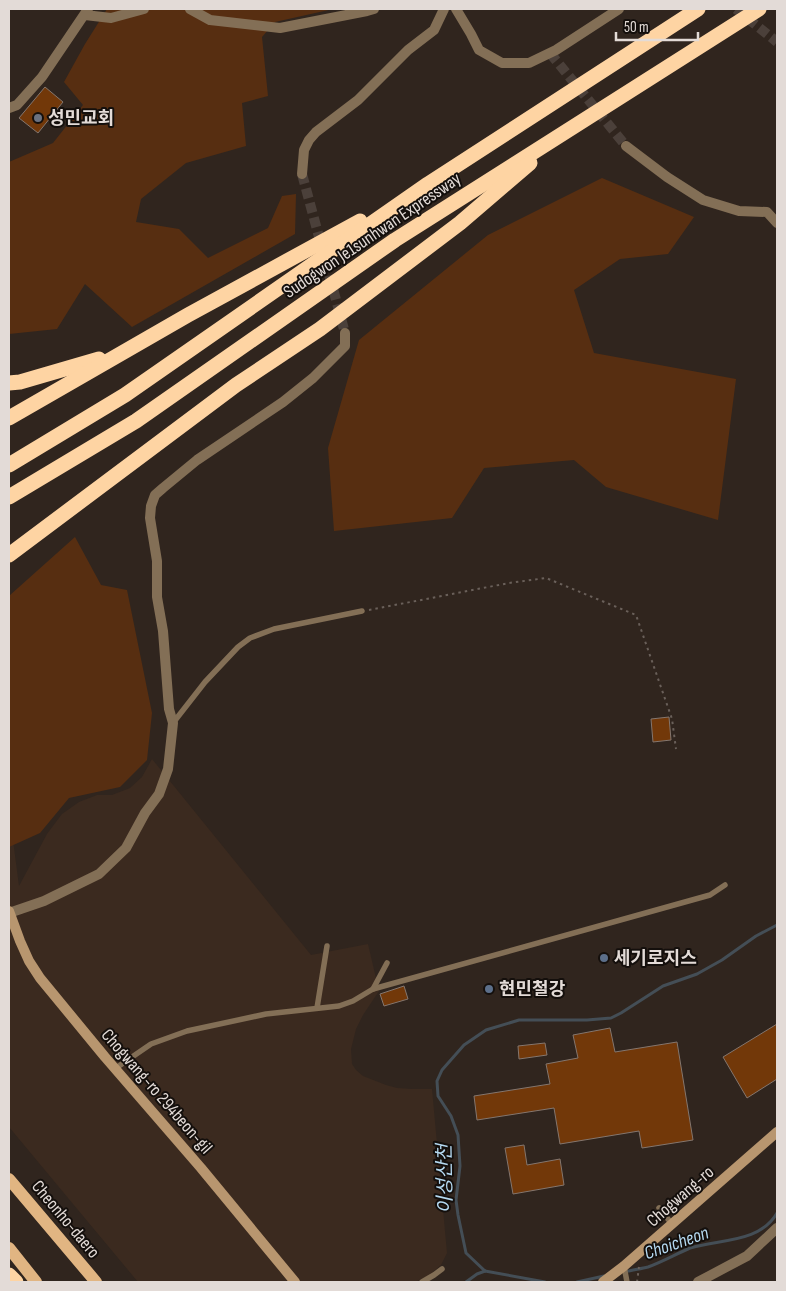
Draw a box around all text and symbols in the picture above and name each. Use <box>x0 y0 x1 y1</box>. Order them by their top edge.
scale bar <box>616 10 698 42</box>
text: 50 m <box>624 18 649 37</box>
place label: 성민교회 <box>48 108 114 129</box>
marker: 성민교회 <box>32 112 44 124</box>
street label: Sudogwon Je1sunhwan Expressway <box>280 168 465 303</box>
place label: 세기로지스 <box>614 948 697 969</box>
marker: 세기로지스 <box>598 952 610 964</box>
place label: 현민철강 <box>499 979 566 1000</box>
marker: 현민철강 <box>483 983 495 995</box>
street label: Chogwang-ro 294beon-gil <box>97 1025 217 1158</box>
water label: 이성산천 <box>433 1142 458 1214</box>
street label: Chogwang-ro <box>643 1162 718 1231</box>
street label: Cheonho-daero <box>27 1176 104 1262</box>
water label: Choicheon <box>641 1222 712 1265</box>

